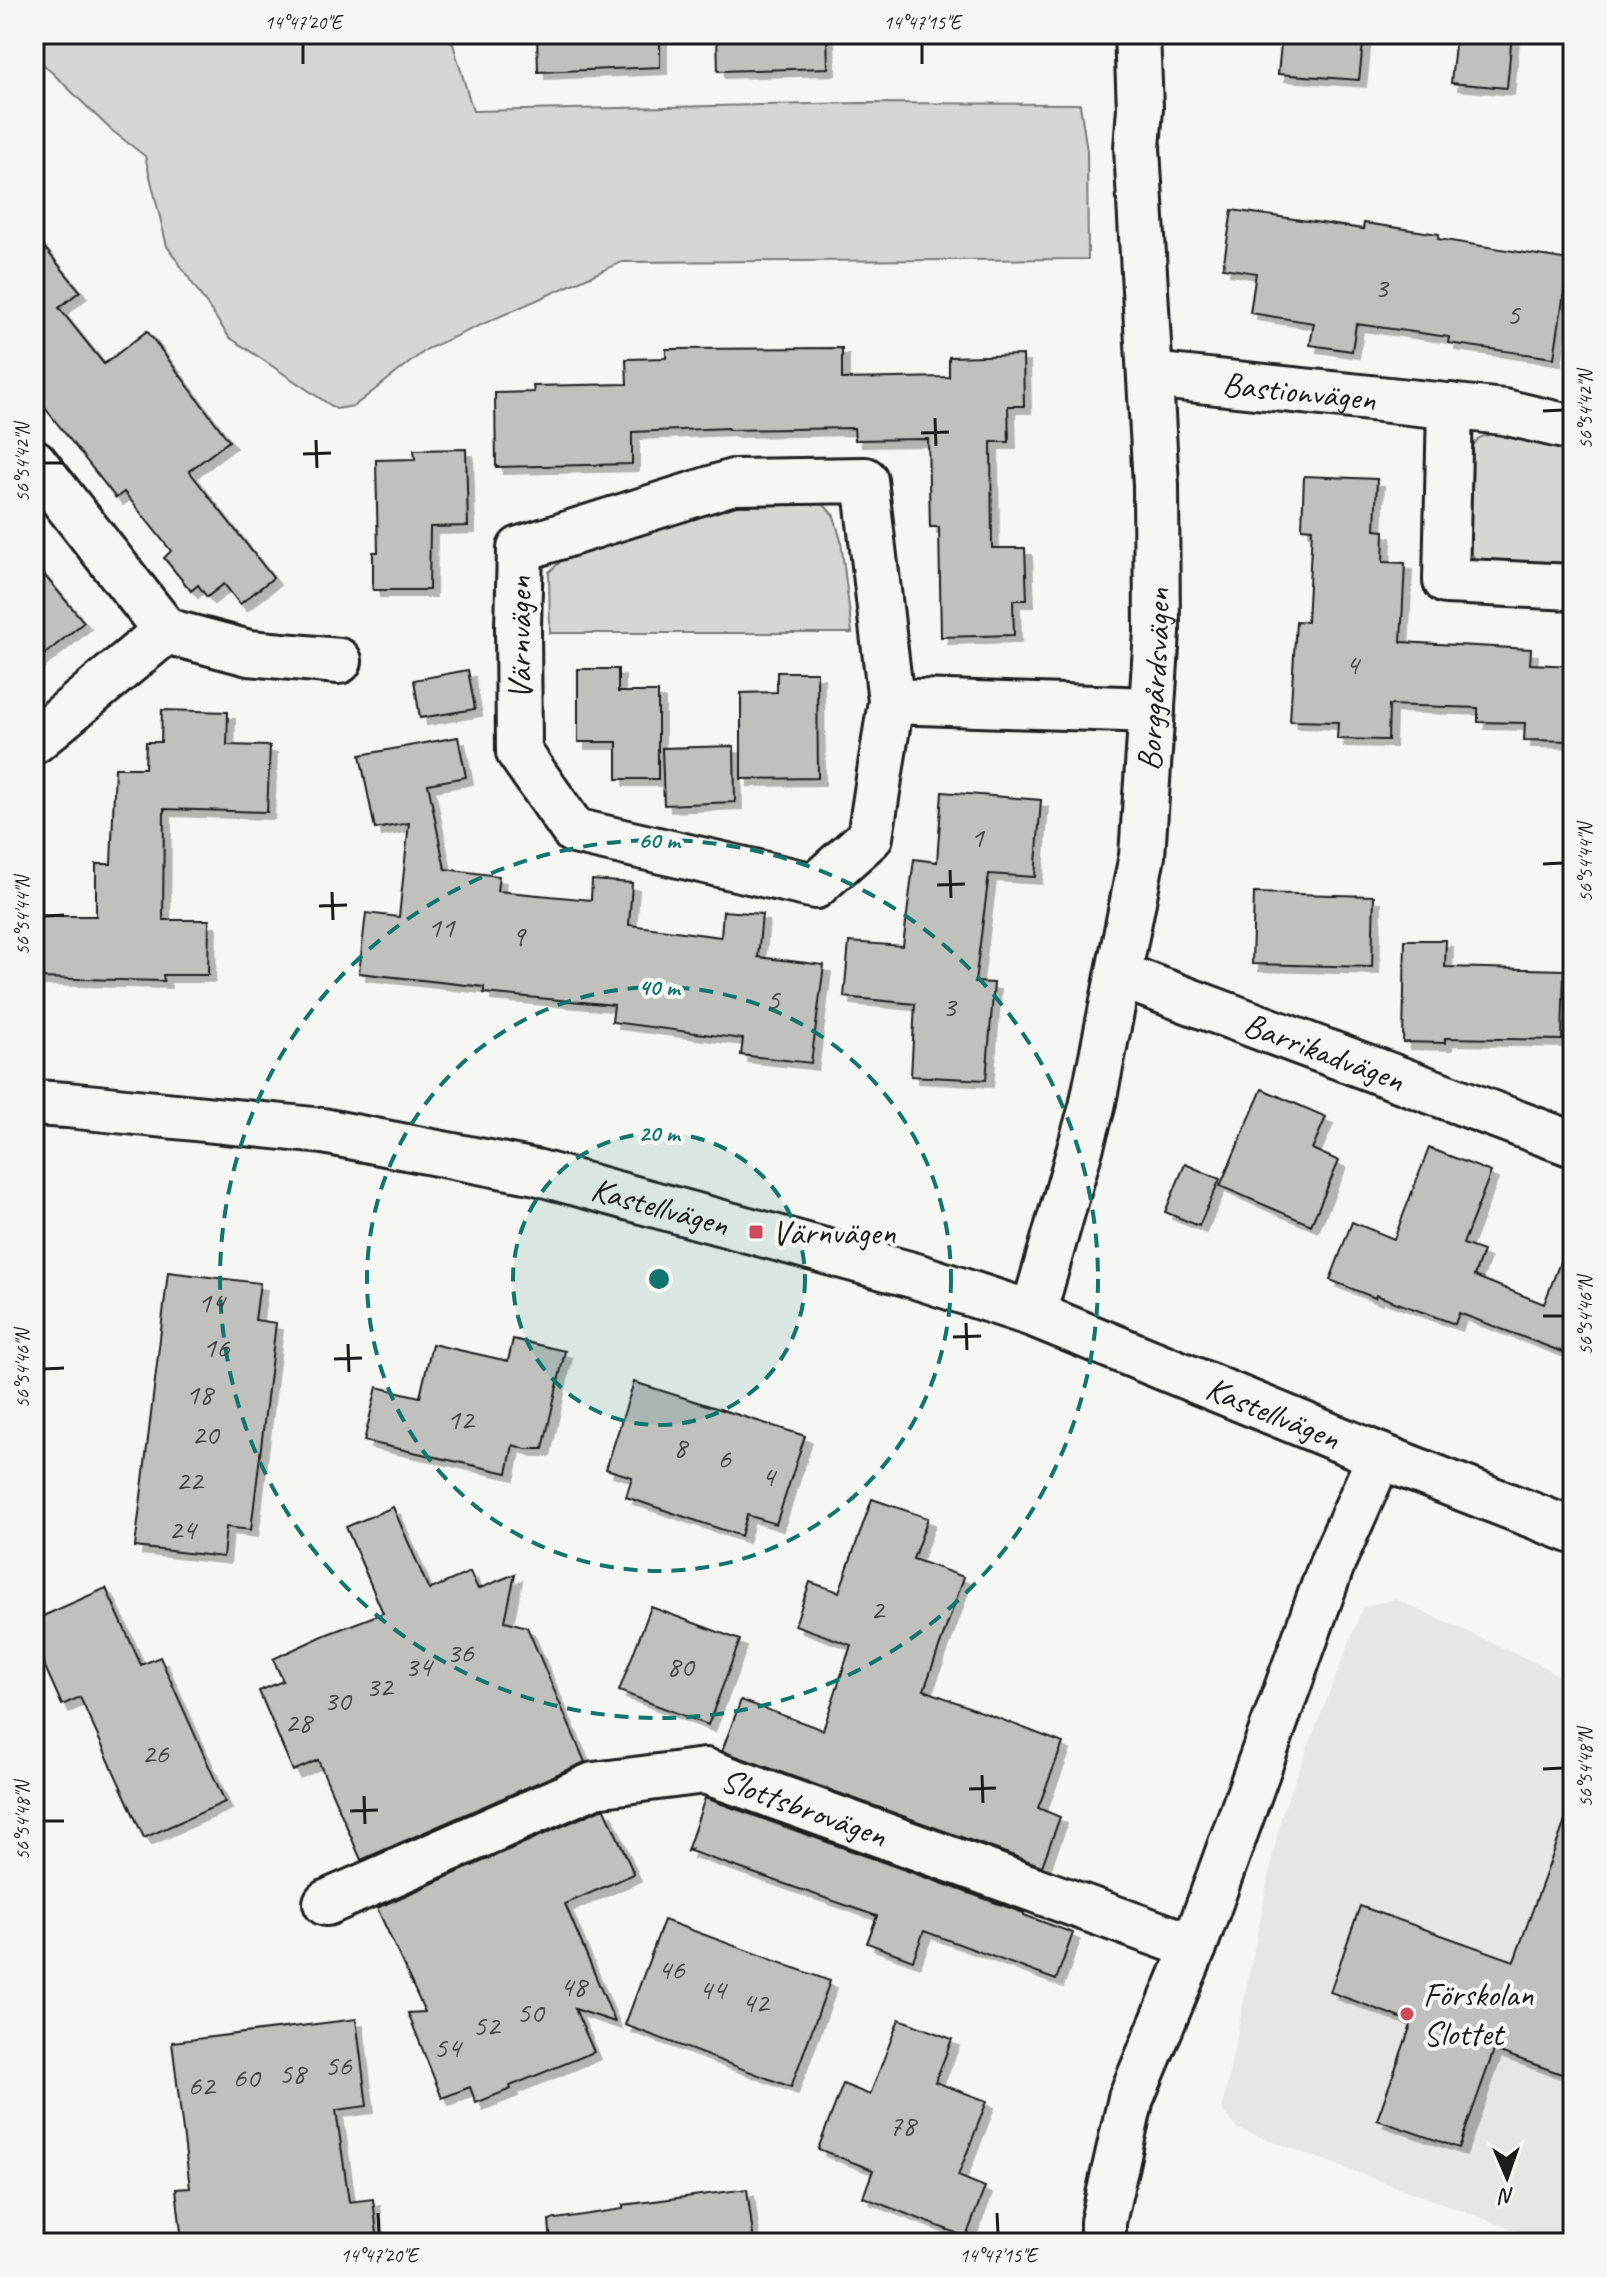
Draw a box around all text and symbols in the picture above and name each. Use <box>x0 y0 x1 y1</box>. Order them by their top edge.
text: 14°47'20"E <box>264 10 344 35</box>
text: 14°47'15"E <box>883 10 963 35</box>
house number: 3 <box>1374 268 1390 306</box>
house number: 5 <box>1506 295 1521 333</box>
street label: Bastionvägen <box>1221 361 1379 420</box>
text: 56°54'42"N <box>1573 368 1598 449</box>
text: 56°54'42"N <box>10 421 35 502</box>
street label: Värnvägen <box>498 576 541 700</box>
street label: Borggårdsvägen <box>1126 587 1179 772</box>
house number: 4 <box>1345 645 1361 683</box>
house number: 1 <box>970 818 985 856</box>
text: 56°54'44"N <box>1573 821 1598 902</box>
text: 60 m <box>638 825 682 855</box>
text: 56°54'44"N <box>10 874 35 955</box>
house number: 11 <box>428 908 456 946</box>
house number: 9 <box>511 917 527 955</box>
text: 40 m <box>638 972 682 1002</box>
house number: 5 <box>766 980 781 1018</box>
house number: 3 <box>942 987 958 1025</box>
street label: Barrikadvägen <box>1238 1002 1411 1101</box>
text: 20 m <box>638 1118 682 1148</box>
street label: Kastellvägen <box>587 1167 734 1245</box>
place label: Värnvägen <box>772 1211 896 1254</box>
marker: Värnvägen <box>747 1223 765 1241</box>
centre of rings <box>645 1265 673 1293</box>
text: 56°54'46"N <box>1573 1274 1598 1355</box>
house number: 14 <box>198 1283 227 1321</box>
text: 56°54'46"N <box>10 1327 35 1408</box>
house number: 16 <box>203 1328 231 1366</box>
street label: Kastellvägen <box>1200 1366 1347 1459</box>
house number: 18 <box>186 1375 215 1413</box>
house number: 12 <box>447 1400 476 1438</box>
house number: 20 <box>192 1415 221 1453</box>
house number: 8 <box>673 1428 689 1466</box>
house number: 6 <box>717 1439 732 1477</box>
house number: 4 <box>761 1457 777 1495</box>
house number: 22 <box>176 1461 205 1499</box>
house number: 24 <box>169 1510 198 1548</box>
house number: 2 <box>870 1590 886 1628</box>
house number: 36 <box>447 1633 475 1671</box>
house number: 34 <box>405 1647 434 1685</box>
house number: 80 <box>667 1647 696 1685</box>
house number: 32 <box>366 1667 395 1705</box>
house number: 30 <box>324 1681 353 1719</box>
house number: 28 <box>285 1703 314 1741</box>
text: 56°54'48"N <box>1573 1726 1598 1807</box>
house number: 26 <box>142 1734 170 1772</box>
street label: Slottsbrovägen <box>716 1757 893 1856</box>
text: 56°54'48"N <box>10 1779 35 1860</box>
house number: 46 <box>658 1950 686 1988</box>
house number: 48 <box>560 1967 589 2005</box>
house number: 44 <box>699 1970 728 2008</box>
place label: Förskolan Slottet <box>1423 1973 1534 2055</box>
house number: 42 <box>742 1983 771 2021</box>
house number: 50 <box>517 1993 546 2031</box>
marker: Förskolan Slottet <box>1398 2005 1416 2023</box>
house number: 52 <box>473 2006 502 2044</box>
house number: 54 <box>434 2028 463 2066</box>
house number: 56 <box>325 2046 353 2084</box>
house number: 58 <box>279 2054 308 2092</box>
house number: 60 <box>233 2058 262 2096</box>
house number: 62 <box>188 2066 217 2104</box>
house number: 78 <box>889 2106 918 2144</box>
north arrow <box>1467 2137 1547 2217</box>
text: N <box>1497 2182 1515 2210</box>
text: 14°47'20"E <box>340 2243 420 2268</box>
text: 14°47'15"E <box>959 2243 1039 2268</box>

